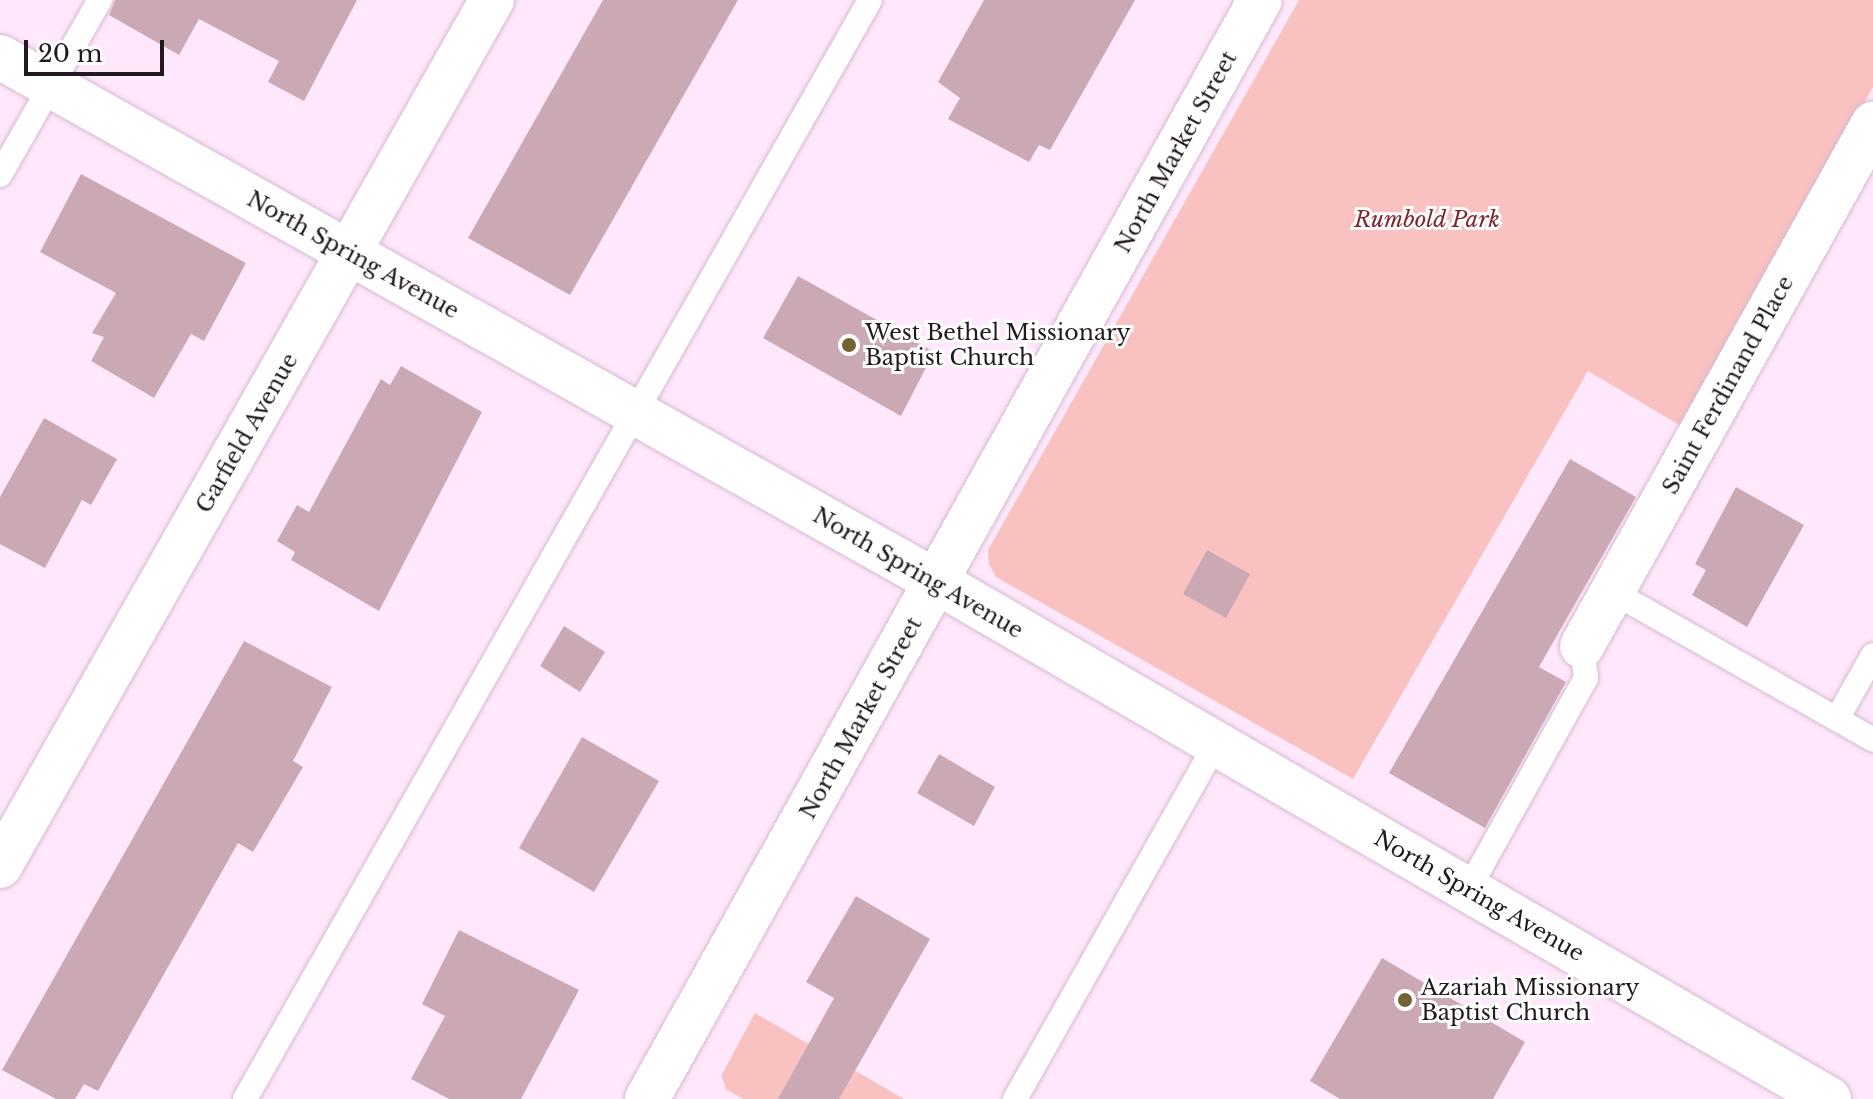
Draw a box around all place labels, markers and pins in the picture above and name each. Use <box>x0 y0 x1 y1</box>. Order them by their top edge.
place label: West Bethel Missionary Baptist Church <box>865 319 1131 370</box>
marker: West Bethel Missionary Baptist Church <box>840 336 858 354</box>
place label: Azariah Missionary Baptist Church <box>1421 974 1639 1026</box>
marker: Azariah Missionary Baptist Church <box>1396 991 1414 1009</box>

